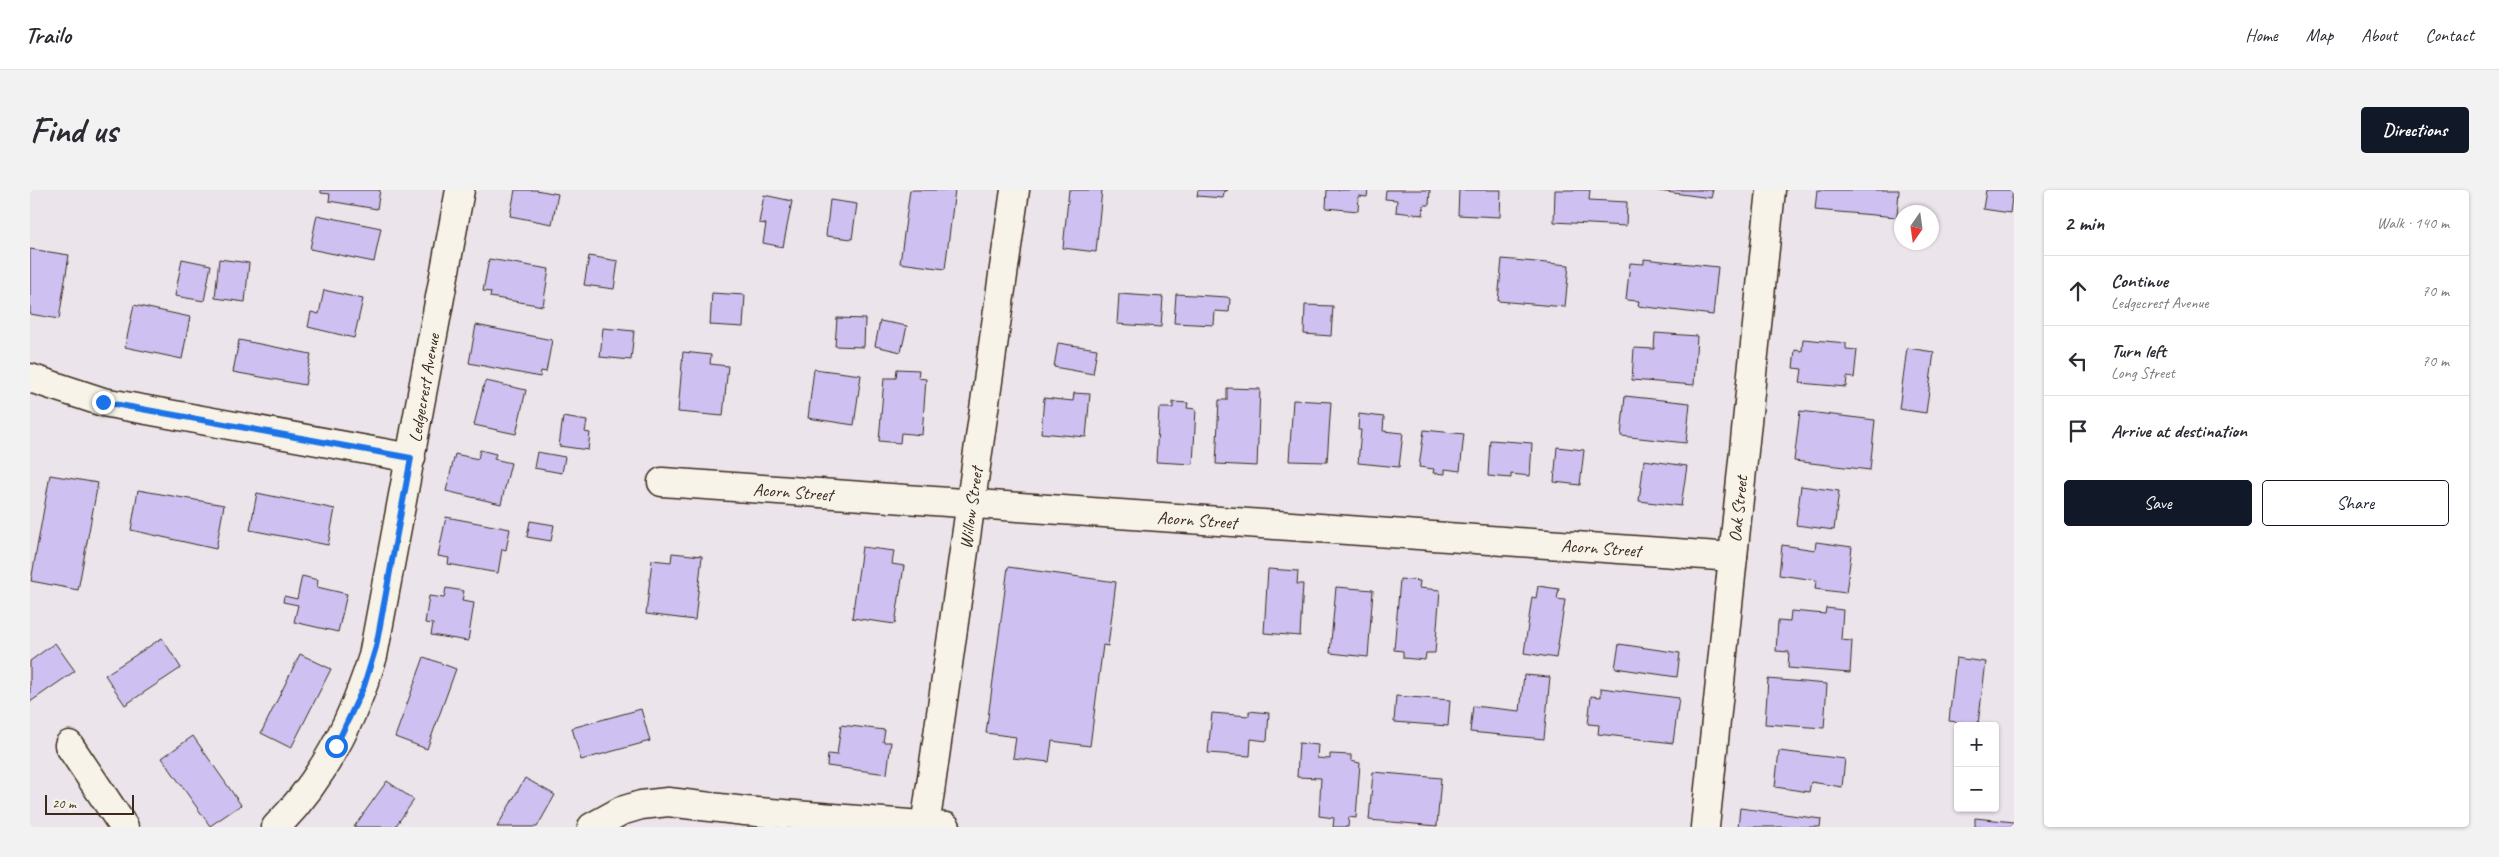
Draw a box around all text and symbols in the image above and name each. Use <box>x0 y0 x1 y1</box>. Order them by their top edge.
text: Trailo <box>25 20 71 50</box>
text: Home <box>2245 24 2278 46</box>
text: Map <box>2306 24 2333 46</box>
text: About <box>2361 24 2397 46</box>
text: Contact <box>2425 24 2474 46</box>
button: Directions <box>2361 107 2469 153</box>
text: Find us <box>30 108 117 153</box>
north arrow <box>1894 205 1939 250</box>
text: 2 min <box>2064 210 2104 236</box>
text: Walk · 140 m <box>2377 213 2449 233</box>
text: Continue <box>2111 269 2168 293</box>
icon: ahead <box>2064 277 2092 305</box>
text: 70 m <box>2422 281 2449 301</box>
text: Ledgecrest Avenue <box>2111 293 2209 313</box>
street label: Ledgecrest Avenue <box>404 331 445 444</box>
text: Turn left <box>2111 339 2166 363</box>
icon: left <box>2064 347 2092 375</box>
text: 70 m <box>2422 351 2449 371</box>
text: Long Street <box>2111 363 2175 383</box>
route end <box>92 391 115 414</box>
icon: arrive <box>2064 417 2092 445</box>
text: Arrive at destination <box>2111 419 2247 443</box>
street label: Willow Street <box>954 463 988 550</box>
street label: Oak Street <box>1724 473 1753 543</box>
street label: Acorn Street <box>752 478 837 506</box>
button: Save <box>2064 480 2252 526</box>
button: Share <box>2262 480 2449 526</box>
street label: Acorn Street <box>1156 506 1241 534</box>
street label: Acorn Street <box>1560 534 1645 562</box>
map controls <box>1954 722 1999 812</box>
button: + <box>1954 722 1999 767</box>
route start <box>325 735 348 758</box>
button: − <box>1954 767 1999 812</box>
scale bar <box>45 792 134 815</box>
text: 20 m <box>52 795 76 812</box>

